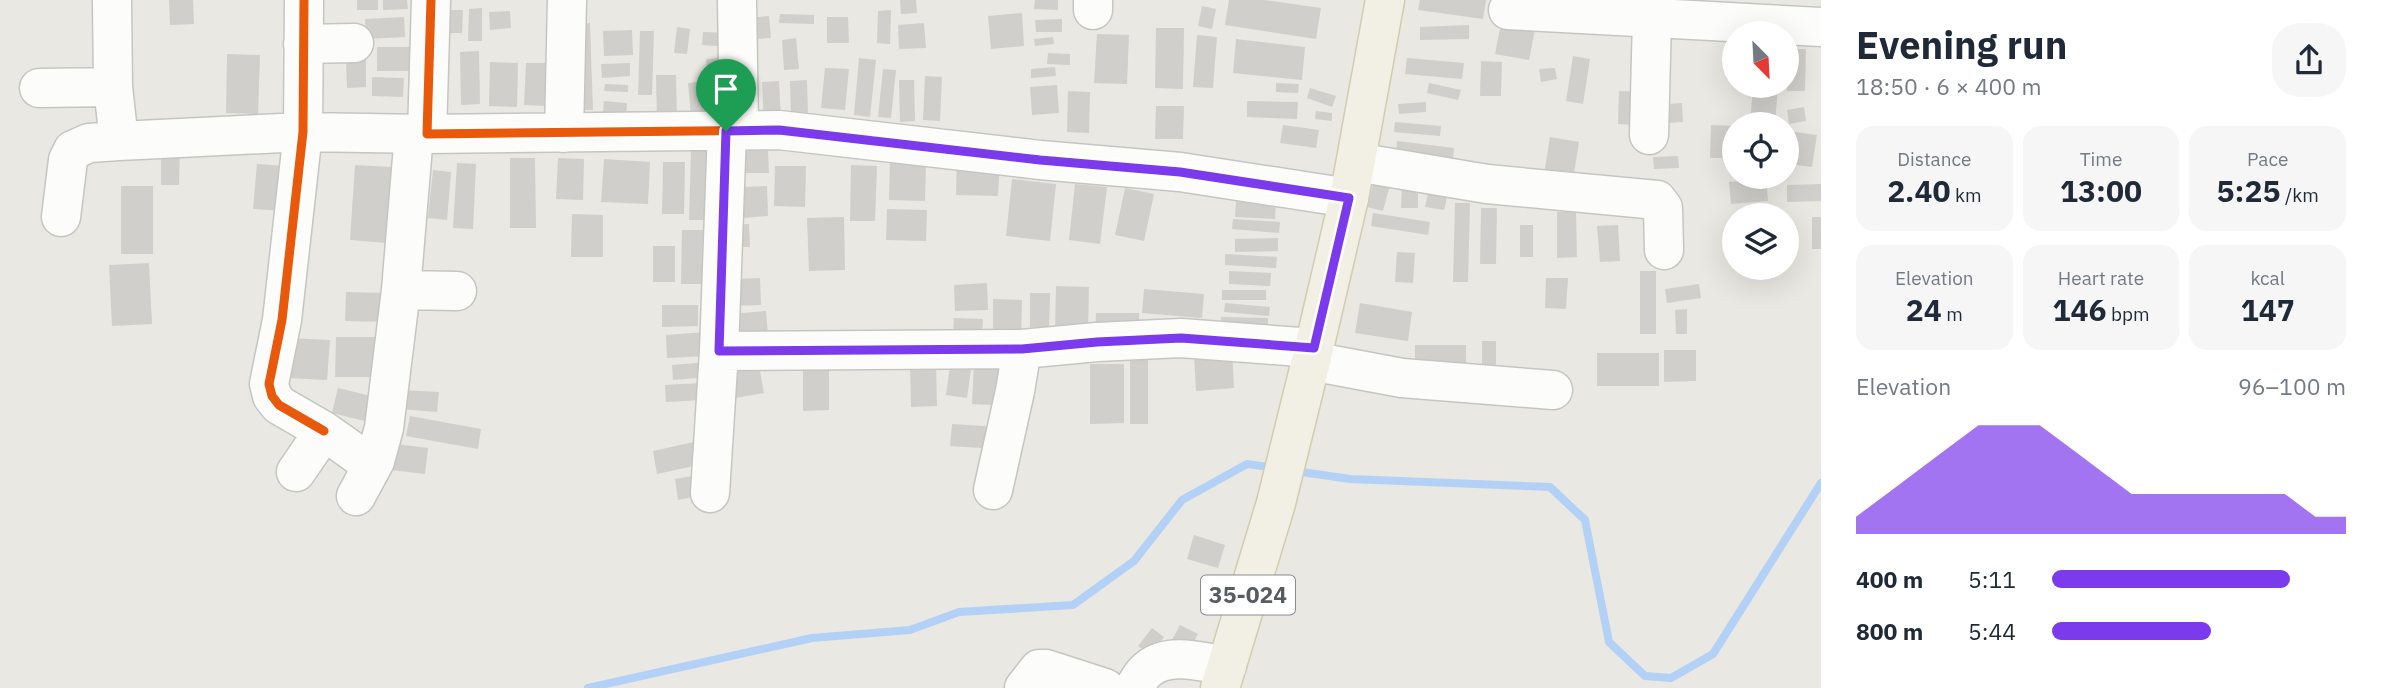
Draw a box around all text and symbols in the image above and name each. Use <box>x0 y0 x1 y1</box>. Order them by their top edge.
text: Evening run <box>1856 20 2067 69</box>
north arrow <box>1722 21 1799 98</box>
map controls <box>1722 21 1799 280</box>
button: share <box>2272 23 2346 97</box>
pin <box>696 59 756 131</box>
icon: arrive <box>707 70 745 108</box>
text: 18:50 · 6 × 400 m <box>1856 71 2042 101</box>
button: locate <box>1722 112 1799 189</box>
text: Distance <box>1897 147 1971 171</box>
text: Time <box>2080 147 2122 171</box>
text: Pace <box>2247 147 2288 171</box>
text: 2.40 <box>1887 171 1950 210</box>
text: 13:00 <box>2060 171 2142 210</box>
text: 5:25 <box>2217 171 2280 210</box>
text: km <box>1950 183 1982 207</box>
text: /km <box>2280 183 2319 207</box>
button: layers <box>1722 203 1799 280</box>
text: Elevation <box>1895 266 1974 290</box>
text: Heart rate <box>2058 266 2144 290</box>
text: kcal <box>2250 266 2285 290</box>
text: 24 <box>1906 290 1942 329</box>
text: 146 <box>2052 290 2106 329</box>
text: 147 <box>2241 290 2295 329</box>
text: m <box>1942 302 1963 326</box>
text: bpm <box>2106 302 2150 326</box>
text: Elevation <box>1856 371 1951 401</box>
text: 96–100 m <box>2238 371 2346 401</box>
text: 400 m <box>1856 564 1923 594</box>
text: 5:11 <box>1968 564 2016 594</box>
road number: 35-024 <box>1201 576 1295 614</box>
text: 800 m <box>1856 616 1923 646</box>
text: 5:44 <box>1968 616 2016 646</box>

